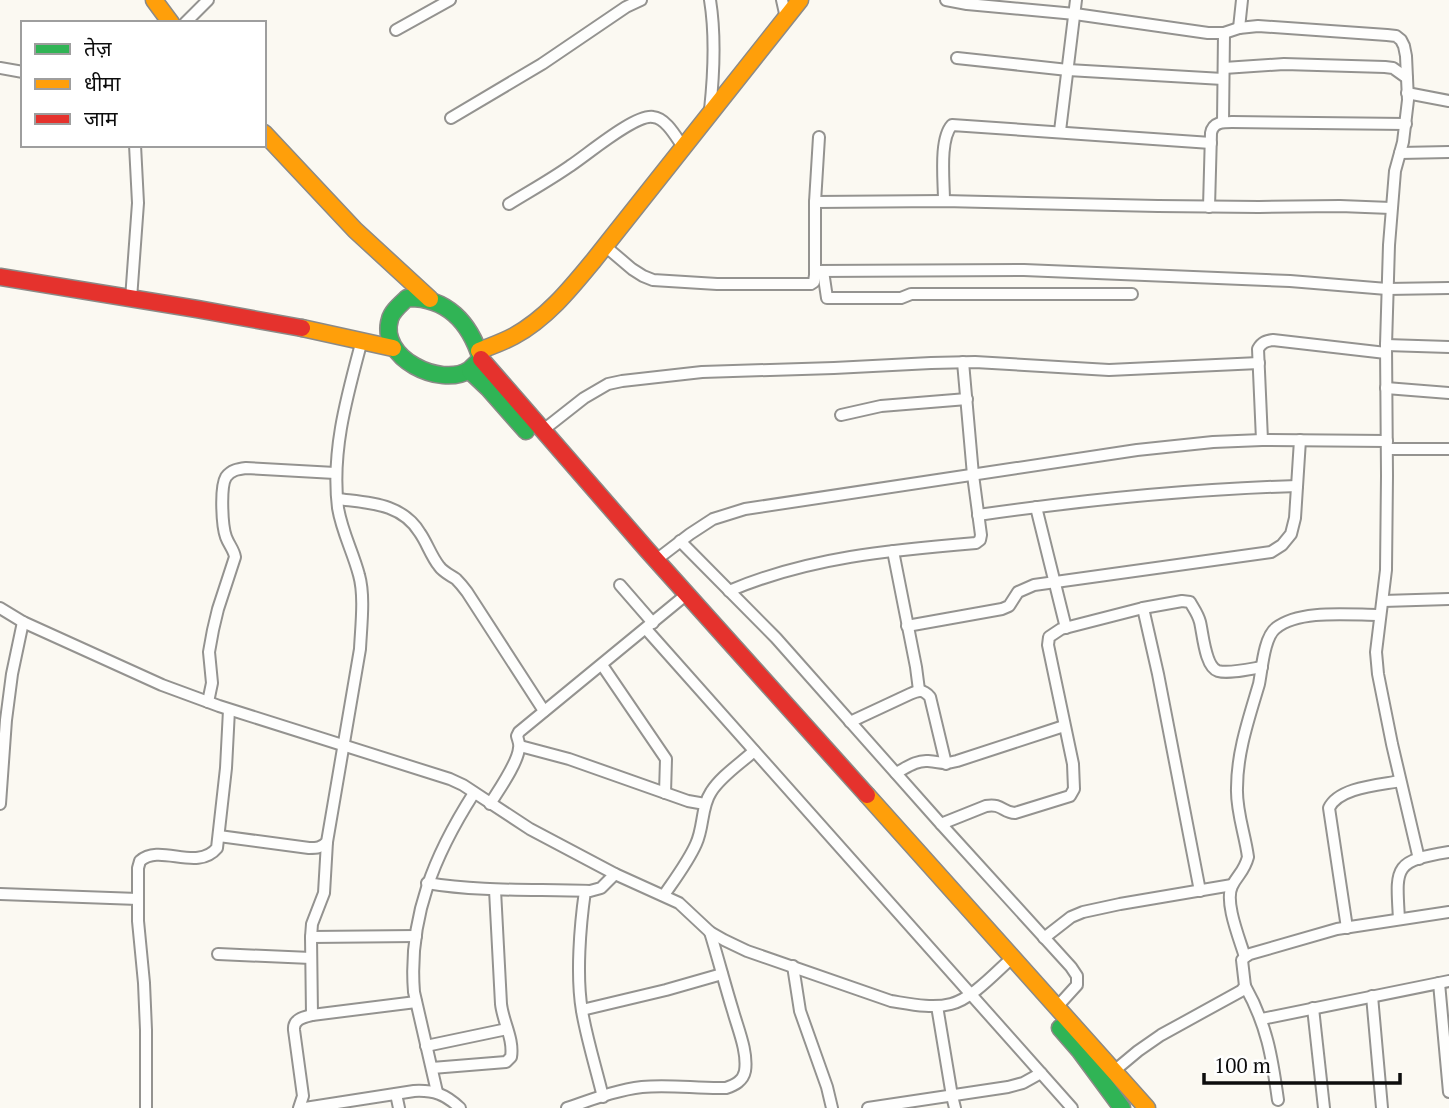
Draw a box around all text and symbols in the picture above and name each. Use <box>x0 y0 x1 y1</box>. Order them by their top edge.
legend <box>21 21 266 147</box>
text: तेज़ <box>84 34 112 62</box>
text: धीमा <box>84 69 121 97</box>
text: जाम <box>84 104 118 132</box>
scale bar <box>1204 1042 1400 1086</box>
text: 100 m <box>1214 1051 1271 1079</box>

